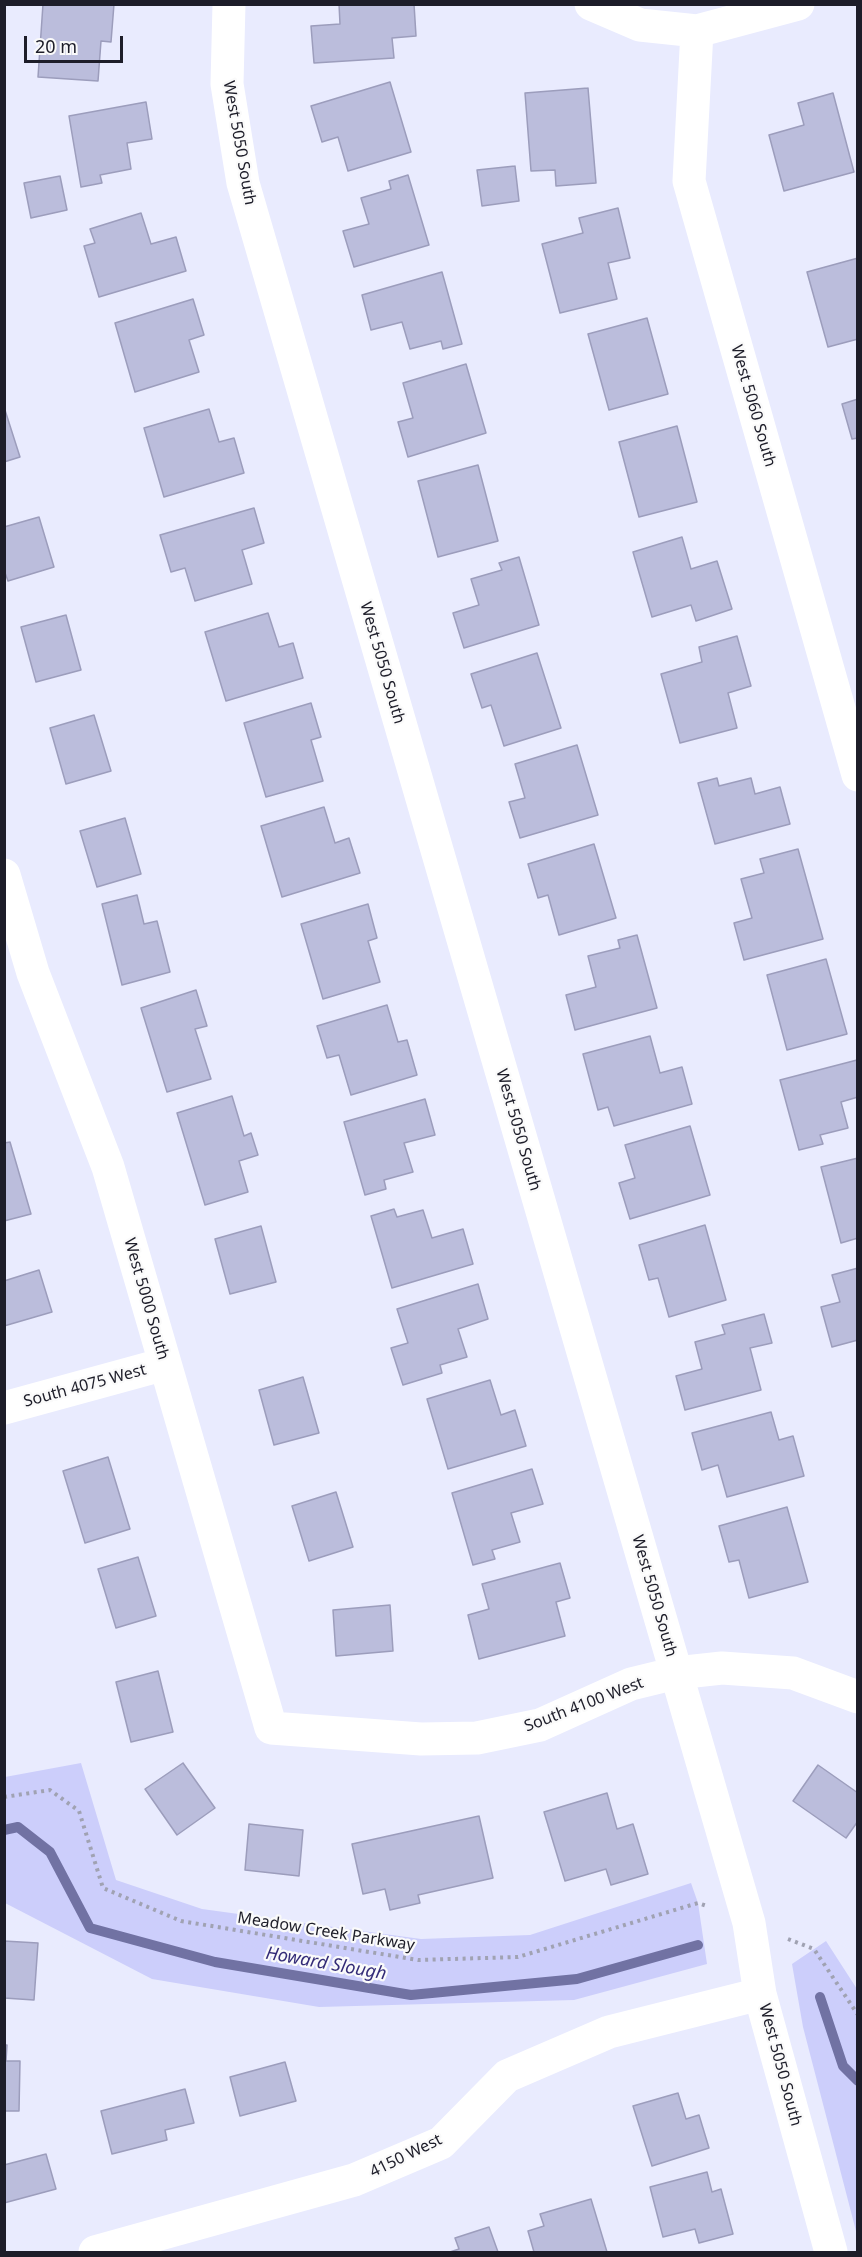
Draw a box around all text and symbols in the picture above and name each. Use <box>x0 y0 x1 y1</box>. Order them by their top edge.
scale bar <box>27 24 126 62</box>
text: 20 m <box>35 34 77 58</box>
street label: West 5050 South <box>219 79 259 207</box>
street label: West 5060 South <box>726 343 780 469</box>
street label: West 5050 South <box>355 600 409 726</box>
street label: West 5050 South <box>491 1067 545 1193</box>
street label: West 5000 South <box>119 1236 173 1362</box>
street label: South 4075 West <box>22 1360 148 1412</box>
street label: West 5050 South <box>627 1533 681 1659</box>
street label: South 4100 West <box>522 1673 646 1737</box>
street label: Meadow Creek Parkway <box>236 1909 416 1955</box>
water label: Howard Slough <box>264 1943 388 1985</box>
street label: West 5050 South <box>754 2002 806 2128</box>
street label: 4150 West <box>367 2130 445 2182</box>

